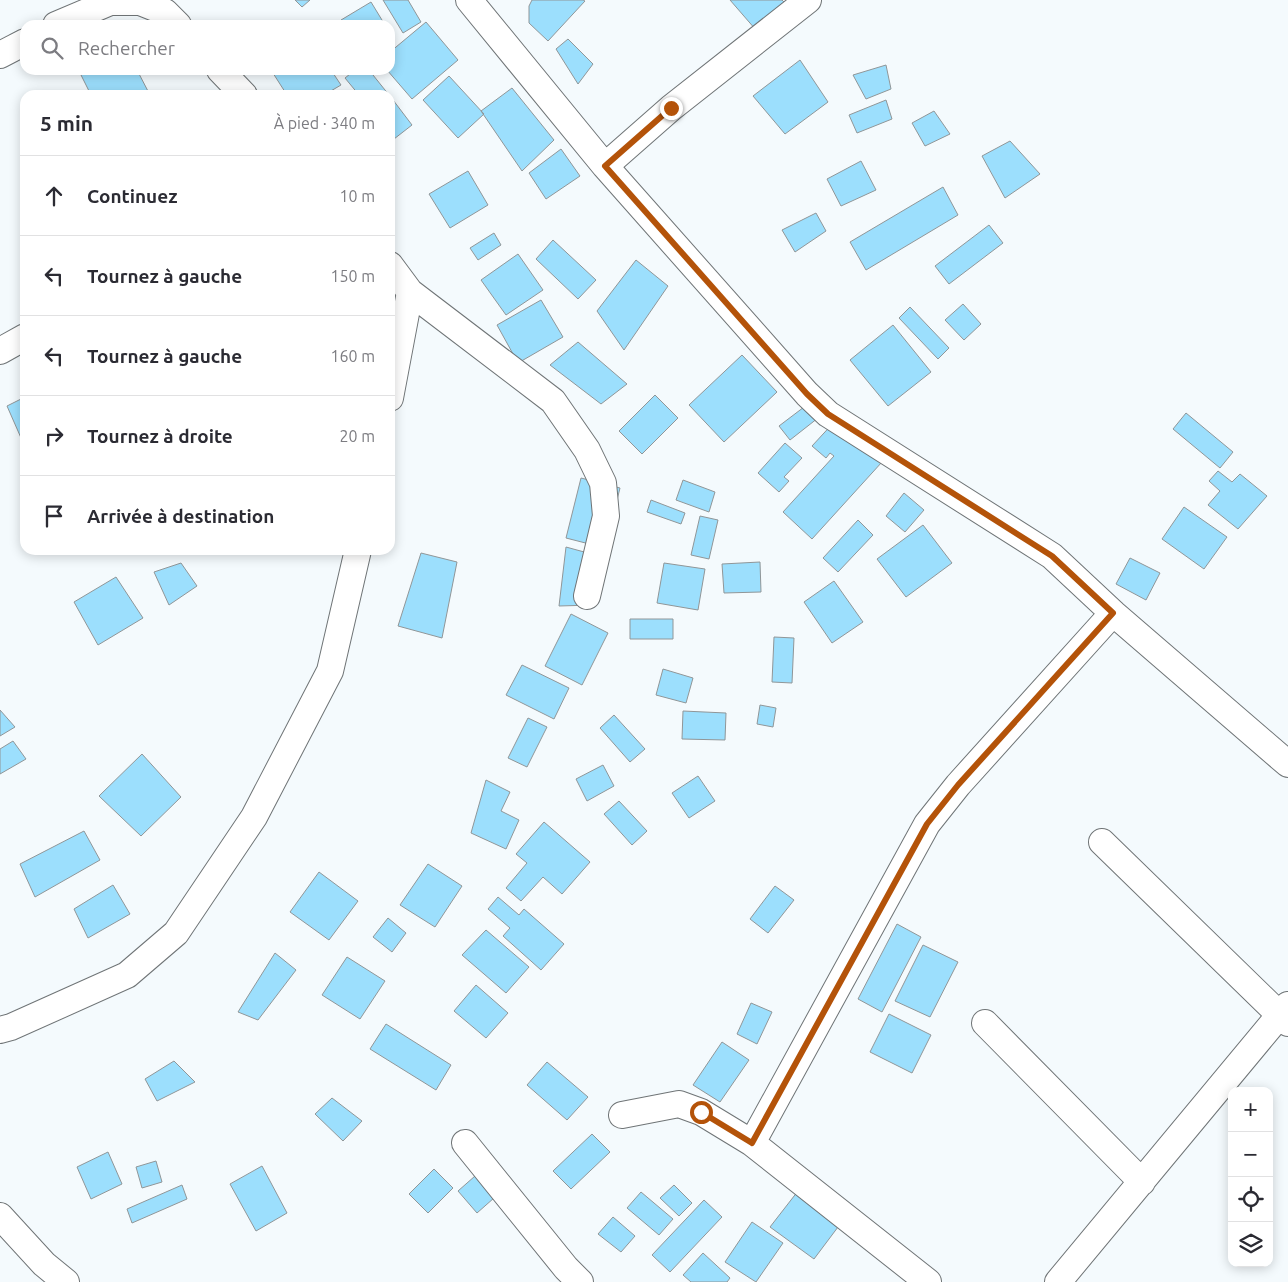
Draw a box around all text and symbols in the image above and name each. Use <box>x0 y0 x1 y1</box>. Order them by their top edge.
search box <box>20 20 395 75</box>
icon: search <box>38 34 66 62</box>
text: Rechercher <box>78 37 175 59</box>
route end <box>660 97 683 120</box>
text: 5 min <box>40 111 93 135</box>
text: À pied · 340 m <box>274 114 375 132</box>
icon: ahead <box>40 182 68 210</box>
text: Continuez <box>87 185 177 207</box>
text: 10 m <box>339 187 375 205</box>
icon: left <box>40 262 68 290</box>
text: Tournez à gauche <box>87 265 242 287</box>
text: 150 m <box>330 267 375 285</box>
icon: left <box>40 342 68 370</box>
text: Tournez à gauche <box>87 345 242 367</box>
text: 160 m <box>330 347 375 365</box>
icon: right <box>40 422 68 450</box>
text: Tournez à droite <box>87 425 233 447</box>
text: 20 m <box>339 427 375 445</box>
icon: arrive <box>40 502 68 530</box>
text: Arrivée à destination <box>87 505 274 527</box>
map controls <box>1228 1087 1273 1267</box>
button: + <box>1228 1087 1273 1132</box>
route start <box>690 1101 713 1124</box>
button: − <box>1228 1132 1273 1177</box>
button: locate <box>1228 1177 1273 1222</box>
button: layers <box>1228 1222 1273 1267</box>

